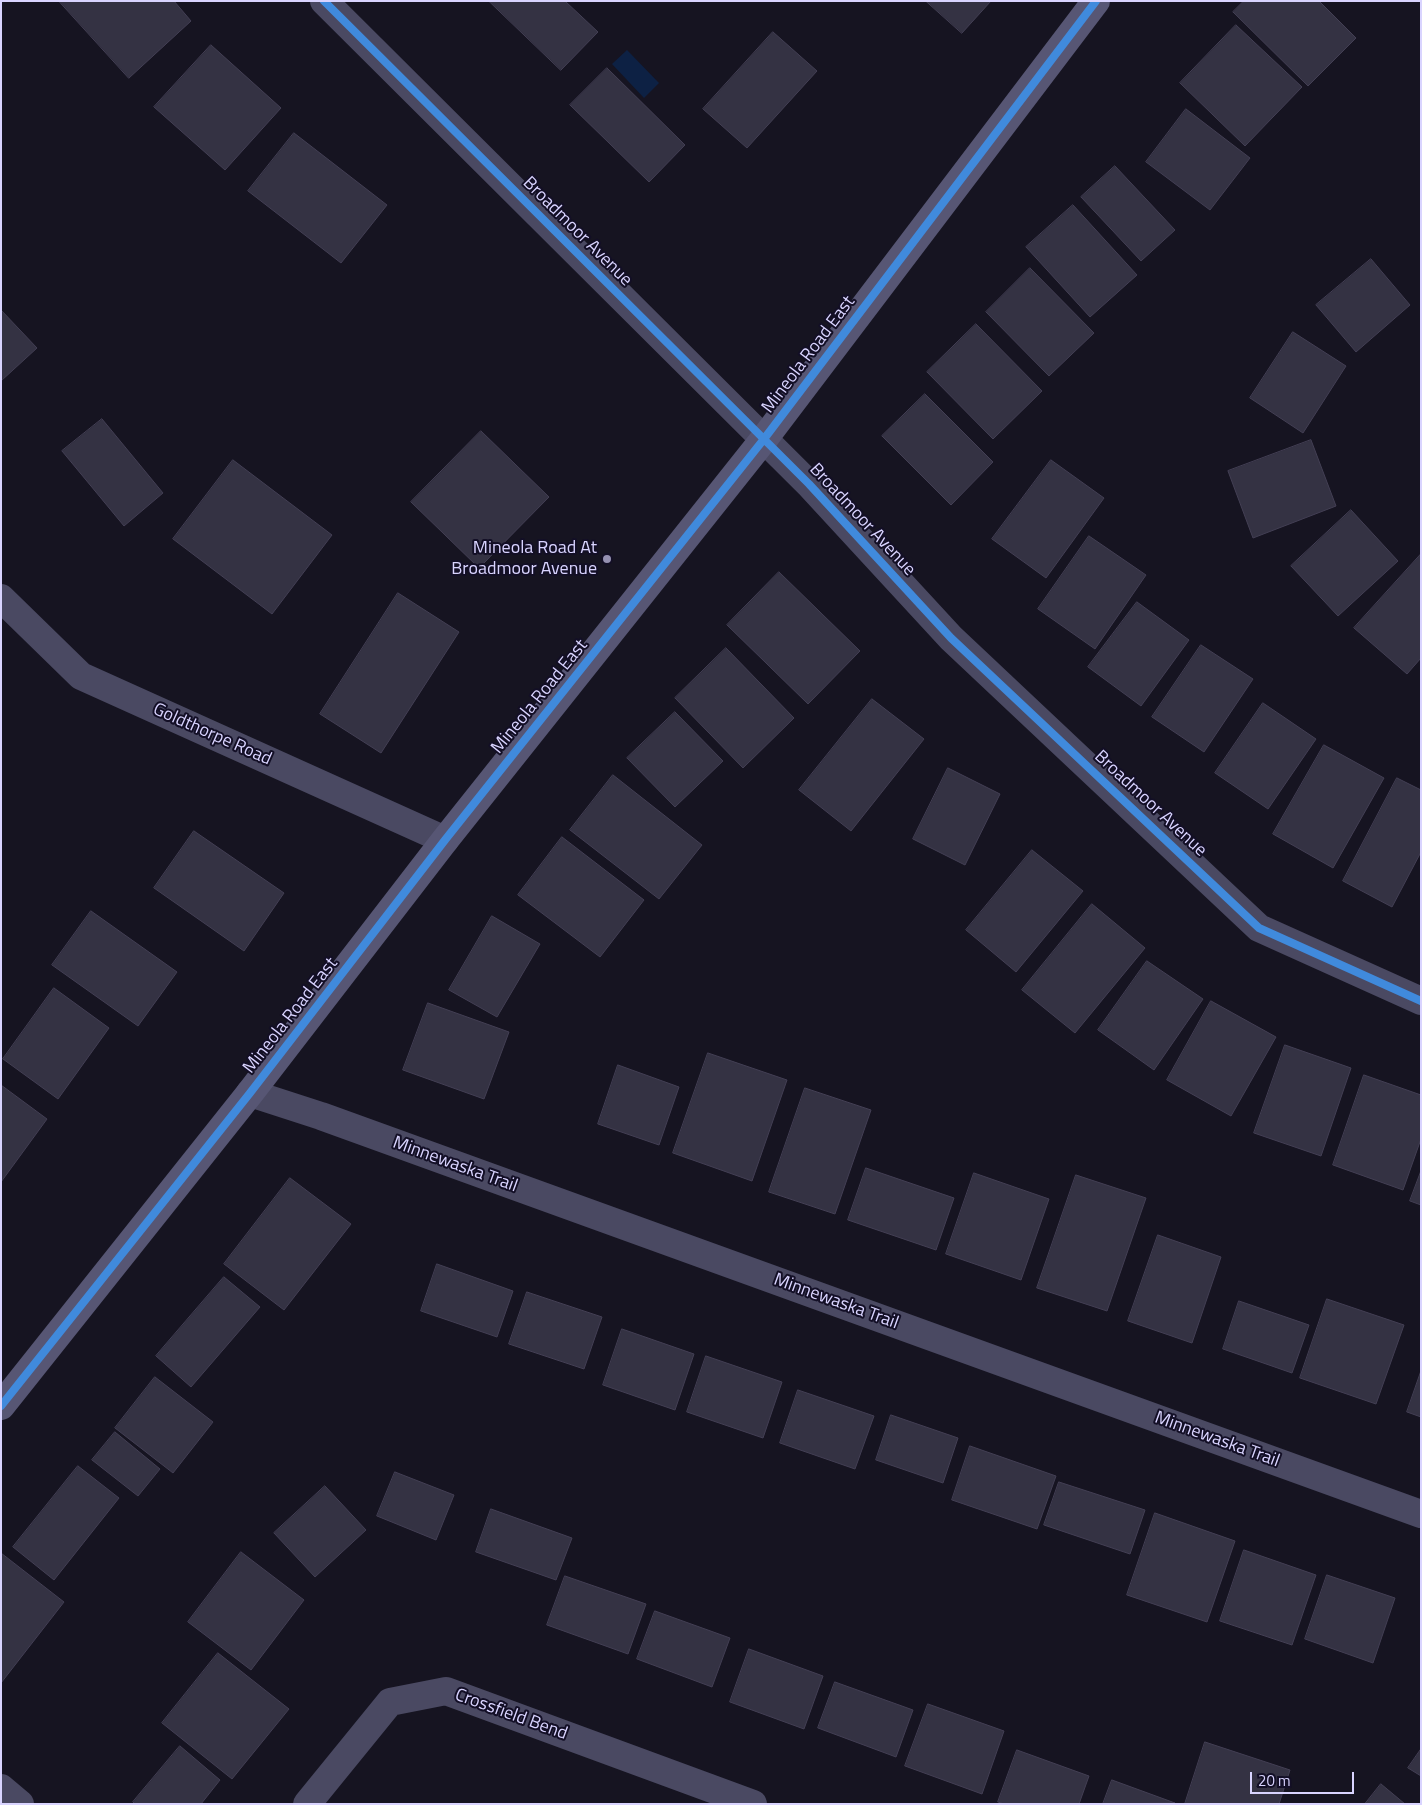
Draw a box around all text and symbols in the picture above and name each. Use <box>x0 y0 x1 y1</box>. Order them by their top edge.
street label: Broadmoor Avenue <box>518 173 636 291</box>
street label: Mineola Road East <box>758 292 860 418</box>
street label: Broadmoor Avenue <box>804 459 920 581</box>
place label: Mineola Road At Broadmoor Avenue <box>451 538 597 580</box>
marker: Mineola Road At Broadmoor Avenue <box>601 553 613 565</box>
street label: Mineola Road East <box>487 635 593 759</box>
street label: Goldthorpe Road <box>149 699 275 771</box>
street label: Broadmoor Avenue <box>1089 746 1211 862</box>
street label: Mineola Road East <box>239 954 343 1078</box>
street label: Minnewaska Trail <box>390 1132 520 1198</box>
street label: Minnewaska Trail <box>771 1269 901 1335</box>
street label: Minnewaska Trail <box>1152 1407 1282 1473</box>
street label: Crossfield Bend <box>452 1685 570 1745</box>
scale bar <box>1252 1762 1356 1794</box>
text: 20 m <box>1258 1769 1291 1792</box>

